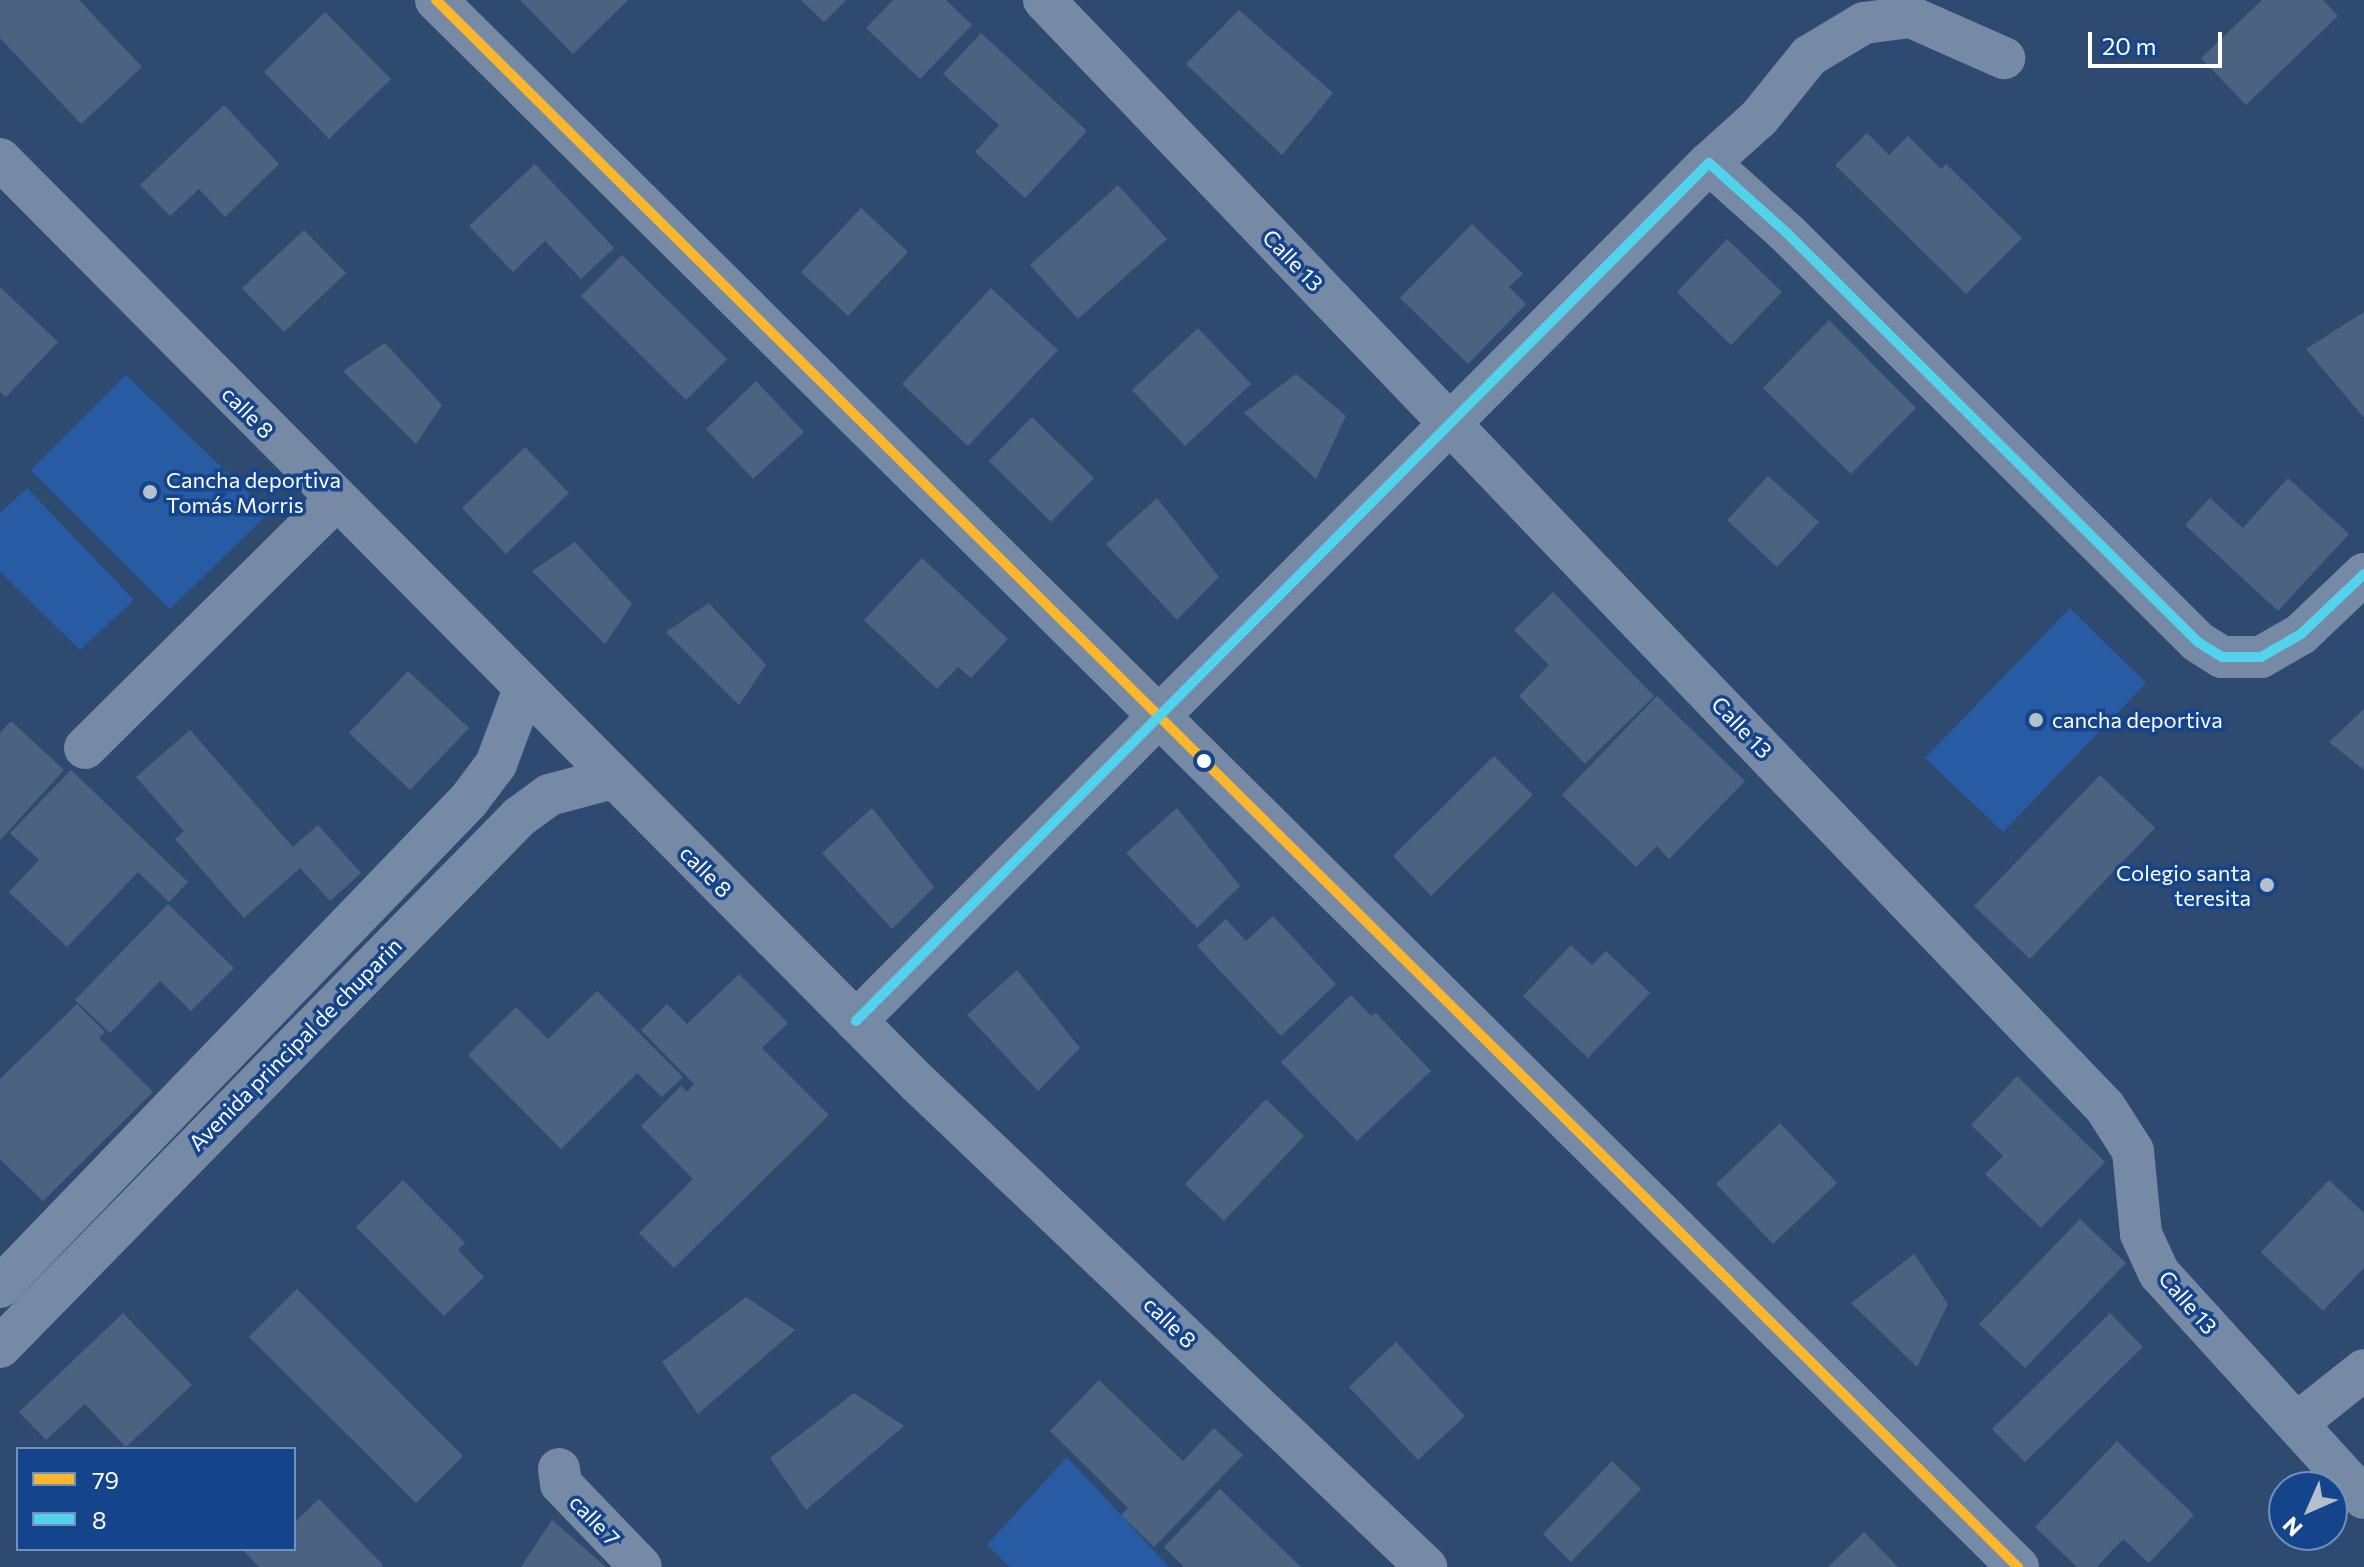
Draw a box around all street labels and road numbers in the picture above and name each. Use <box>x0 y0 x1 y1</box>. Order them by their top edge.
street label: Calle 13 <box>1257 224 1329 296</box>
street label: calle 8 <box>216 380 280 444</box>
street label: Calle 13 <box>1706 691 1778 763</box>
street label: calle 8 <box>674 839 738 903</box>
street label: Avenida principal de chuparin <box>183 932 407 1156</box>
street label: Calle 13 <box>2153 1265 2223 1339</box>
street label: calle 8 <box>1138 1291 1202 1353</box>
street label: calle 7 <box>564 1489 626 1551</box>

